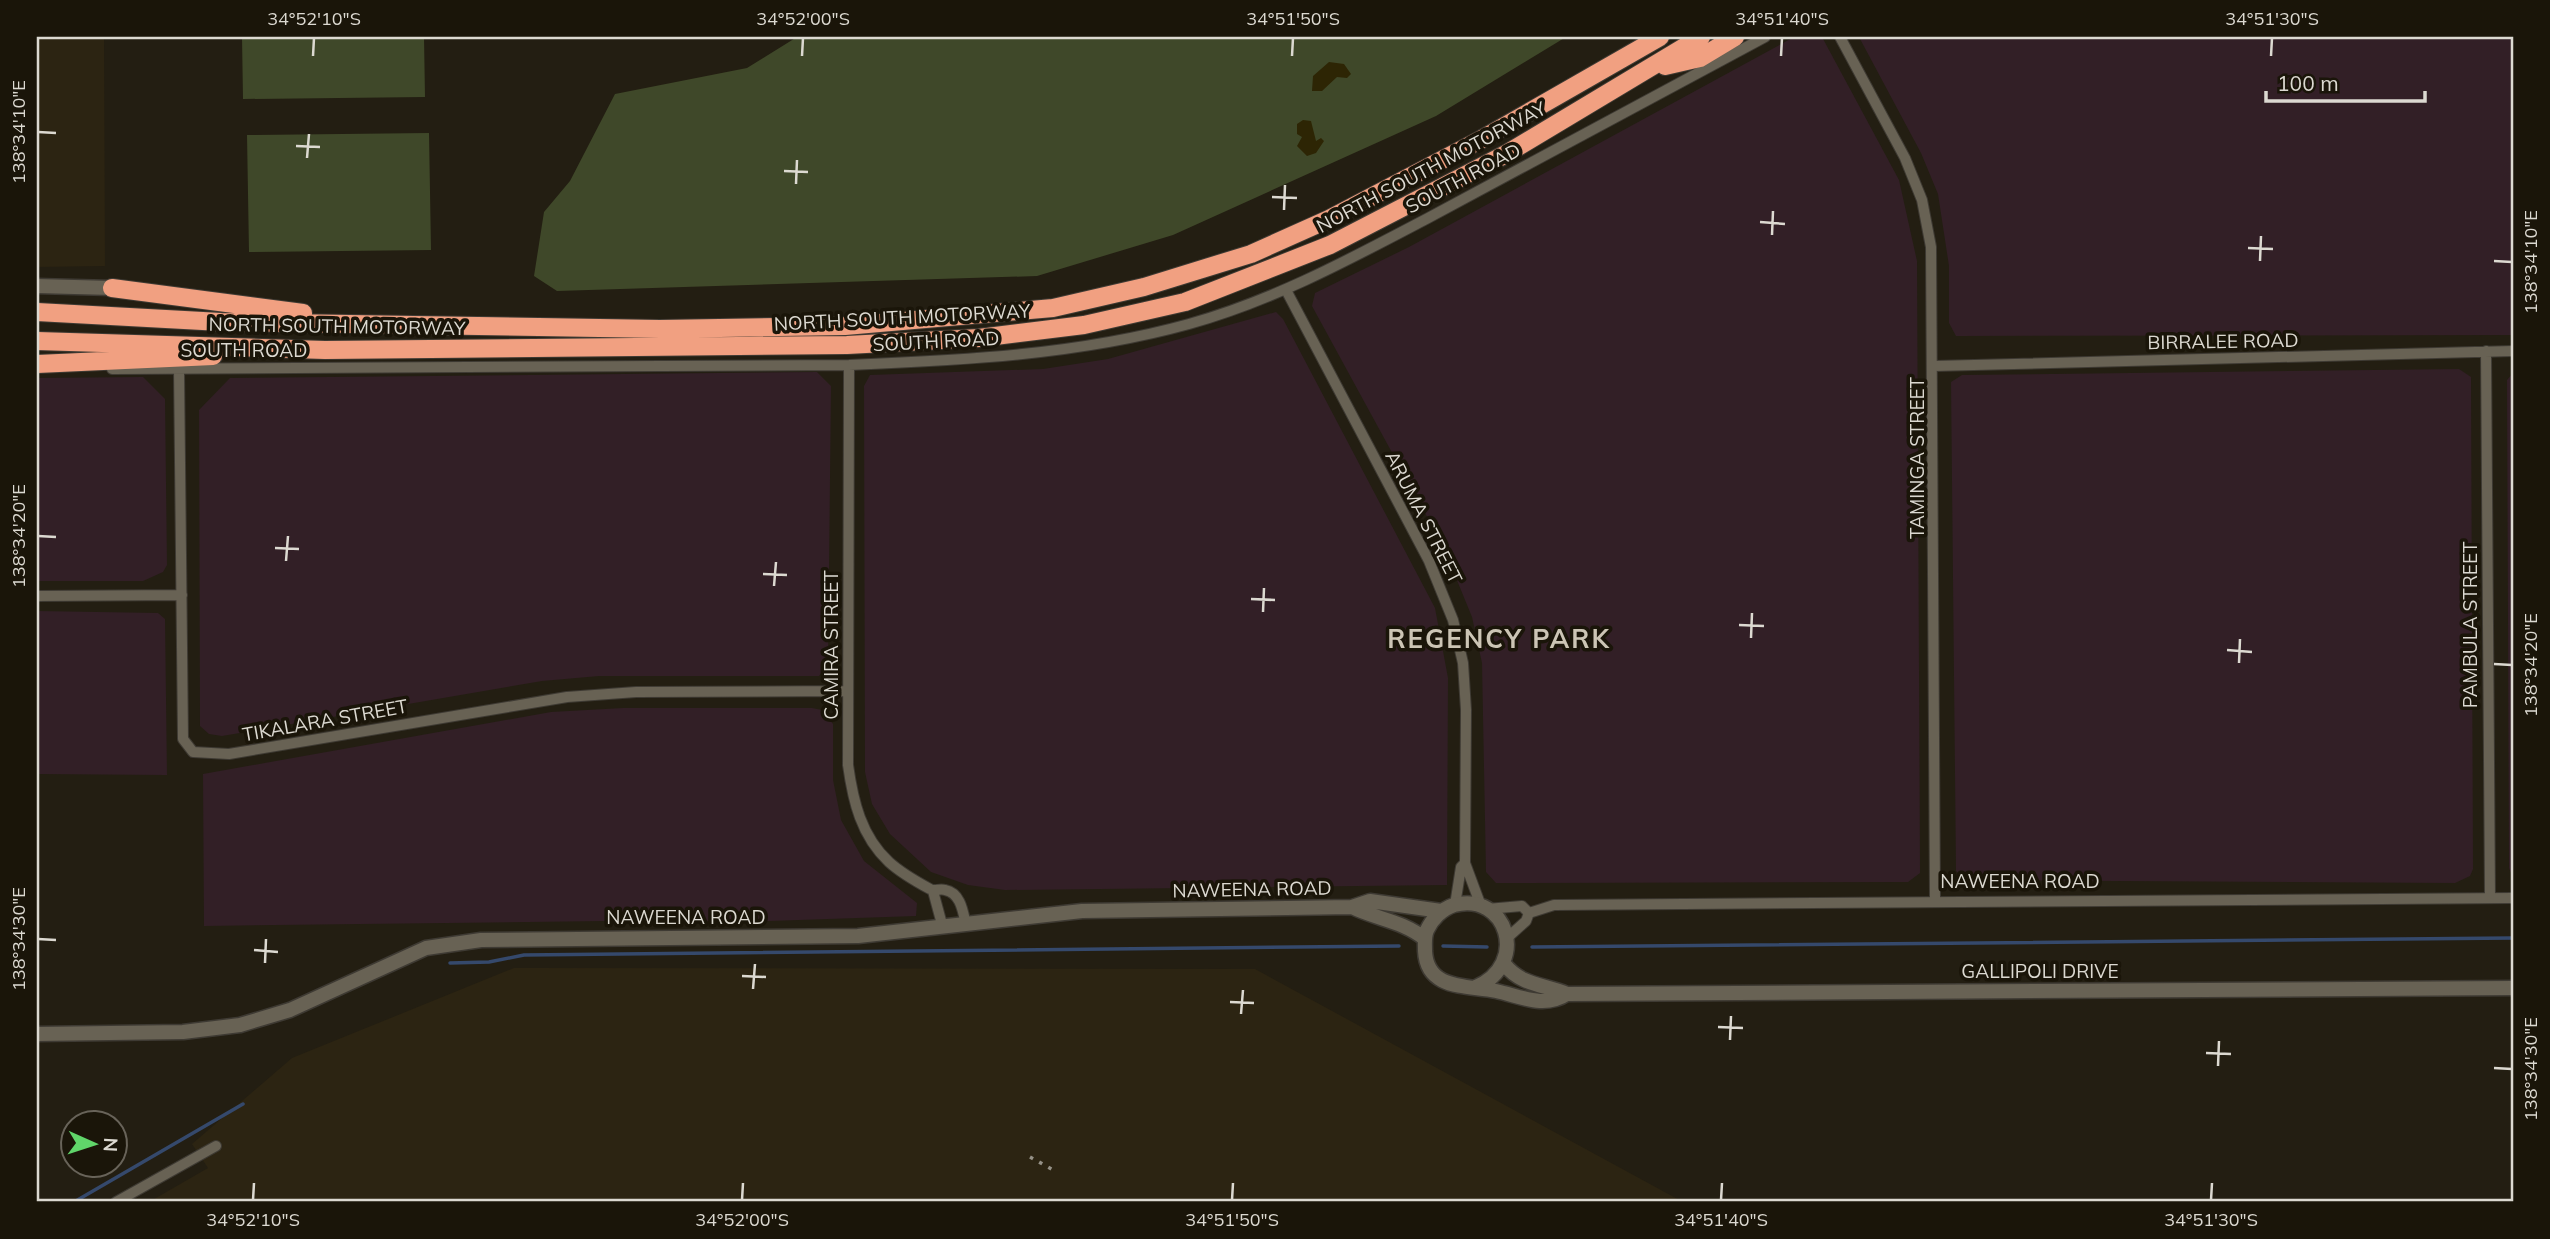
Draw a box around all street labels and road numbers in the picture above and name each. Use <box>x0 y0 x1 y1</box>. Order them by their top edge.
street label: NORTH SOUTH MOTORWAY <box>1312 96 1550 238</box>
street label: SOUTH ROAD <box>1401 138 1525 218</box>
street label: NORTH SOUTH MOTORWAY <box>773 298 1031 336</box>
street label: NORTH SOUTH MOTORWAY <box>208 312 466 340</box>
street label: SOUTH ROAD <box>872 326 1000 356</box>
street label: BIRRALEE ROAD <box>2147 328 2299 354</box>
street label: SOUTH ROAD <box>180 338 308 362</box>
street label: TAMINGA STREET <box>1905 376 1929 539</box>
street label: ARUMA STREET <box>1380 447 1468 588</box>
street label: PAMBULA STREET <box>2458 541 2482 708</box>
street label: CAMIRA STREET <box>819 570 843 720</box>
street label: TIKALARA STREET <box>240 694 410 746</box>
street label: NAWEENA ROAD <box>1940 869 2100 893</box>
street label: NAWEENA ROAD <box>1172 876 1332 902</box>
street label: NAWEENA ROAD <box>606 905 766 929</box>
street label: GALLIPOLI DRIVE <box>1961 959 2119 983</box>

